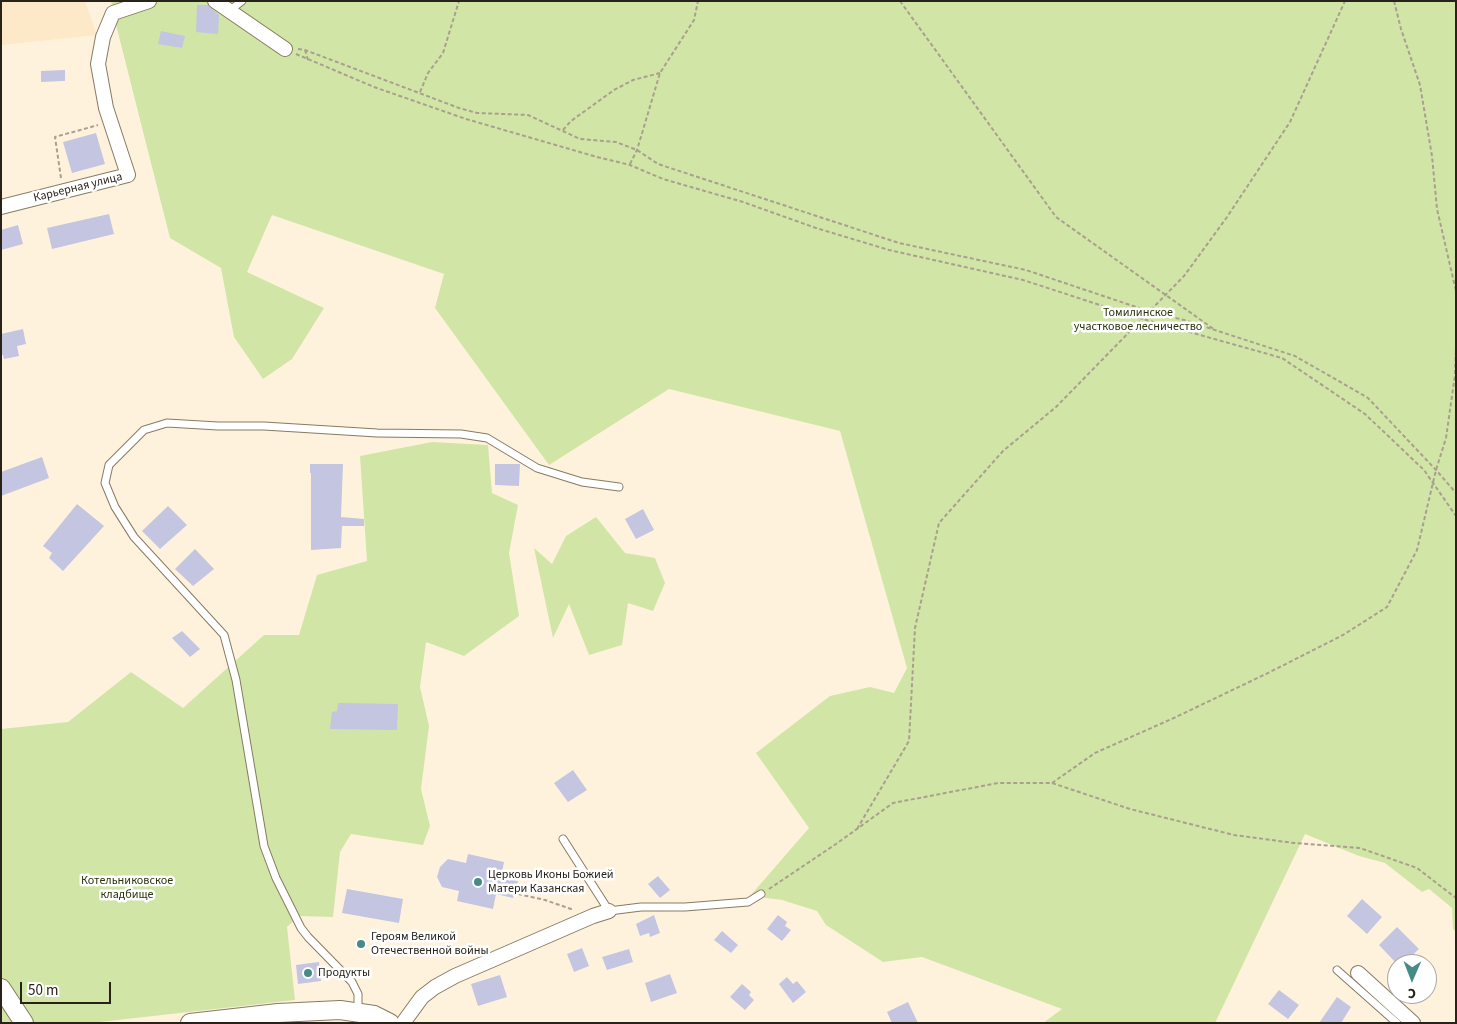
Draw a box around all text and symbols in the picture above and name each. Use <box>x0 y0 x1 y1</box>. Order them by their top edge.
street label: Карьерная улица <box>32 170 124 206</box>
park label: Томилинское участковое лесничество <box>1074 306 1202 334</box>
place label: Церковь Иконы Божией Матери Казанская <box>488 868 614 896</box>
park label: Котельниковское кладбище <box>81 874 173 902</box>
marker: Церковь Иконы Божией Матери Казанская <box>472 876 484 888</box>
place label: Героям Великой Отечественной войны <box>371 930 489 958</box>
marker: Героям Великой Отечественной войны <box>355 938 367 950</box>
north arrow <box>1387 954 1437 1004</box>
place label: Продукты <box>318 966 370 980</box>
marker: Продукты <box>302 967 314 979</box>
scale bar <box>22 972 114 1004</box>
text: 50 m <box>28 980 58 1001</box>
text: С <box>1408 983 1416 1003</box>

